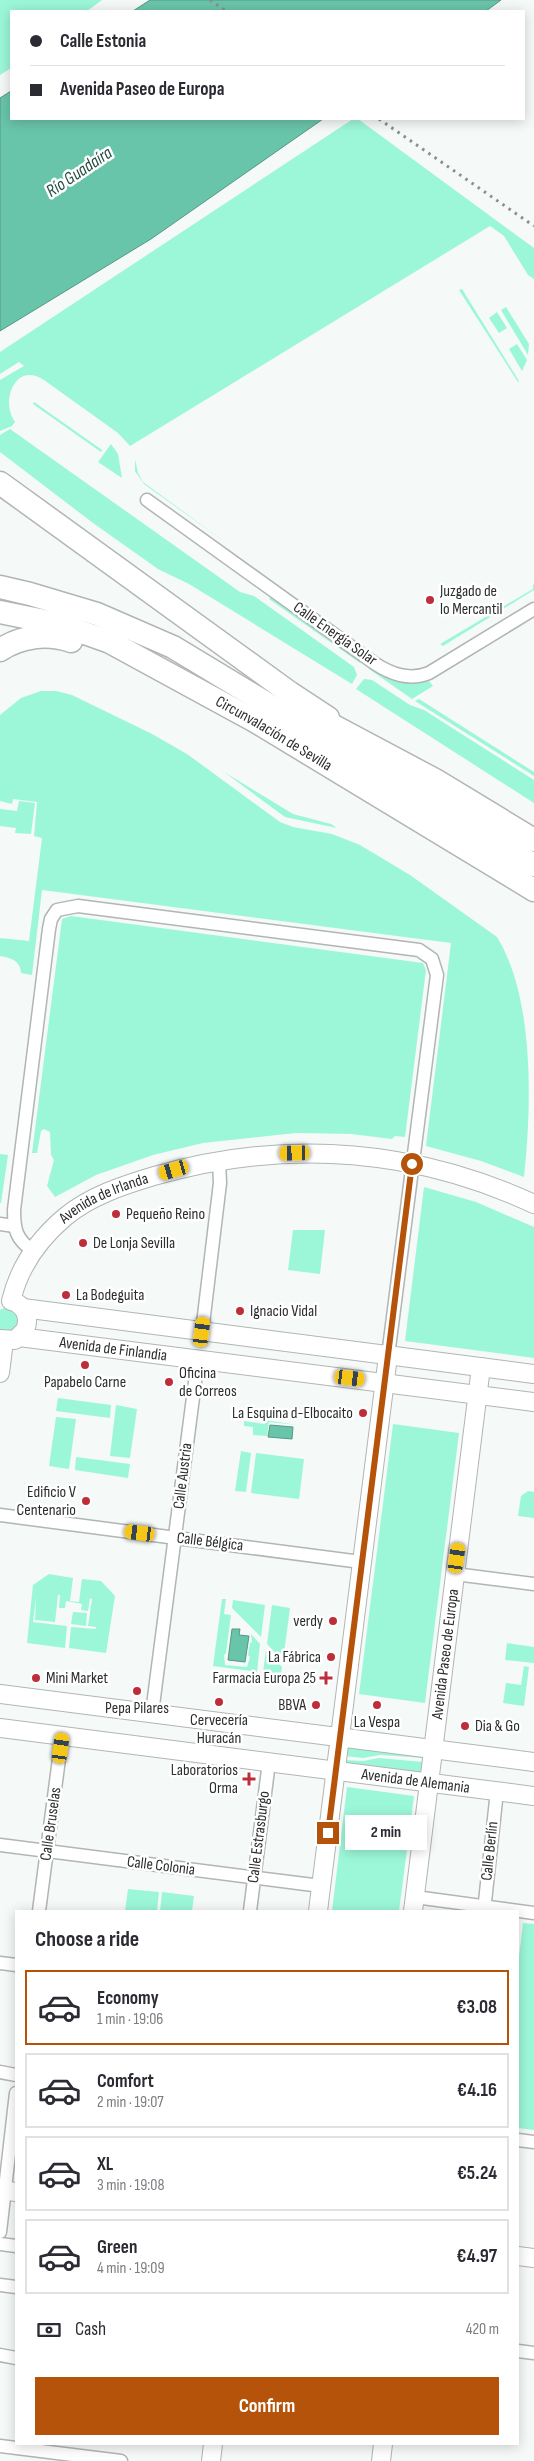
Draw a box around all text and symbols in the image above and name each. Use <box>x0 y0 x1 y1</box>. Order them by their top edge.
text: Calle Estonia <box>60 30 146 53</box>
text: Avenida Paseo de Europa <box>60 78 225 101</box>
water label: Río Guadaíra <box>42 142 117 202</box>
place label: Juzgado de lo Mercantil <box>439 582 503 619</box>
marker: Juzgado de lo Mercantil <box>424 594 436 606</box>
street label: Calle Energía Solar <box>289 598 381 670</box>
street label: Circunvalación de Sevilla <box>212 692 336 775</box>
car <box>279 1145 310 1161</box>
route start <box>401 1153 423 1175</box>
car <box>157 1159 190 1181</box>
street label: Avenida de Irlanda <box>54 1169 150 1228</box>
place label: Pequeño Reino <box>126 1205 205 1224</box>
marker: Pequeño Reino <box>110 1208 122 1220</box>
place label: De Lonja Sevilla <box>93 1234 175 1253</box>
marker: De Lonja Sevilla <box>77 1237 89 1249</box>
place label: La Bodeguita <box>76 1286 145 1305</box>
marker: La Bodeguita <box>60 1289 72 1301</box>
place label: Ignacio Vidal <box>250 1302 317 1321</box>
marker: Ignacio Vidal <box>234 1305 246 1317</box>
car <box>192 1316 211 1348</box>
street label: Avenida de Finlandia <box>57 1333 168 1365</box>
marker: Papabelo Carne <box>79 1359 91 1371</box>
place label: Oficina de Correos <box>179 1364 237 1401</box>
car <box>334 1369 365 1387</box>
place label: Papabelo Carne <box>44 1373 126 1392</box>
marker: Oficina de Correos <box>163 1376 175 1388</box>
place label: La Esquina d-Elbocaito <box>232 1404 353 1423</box>
marker: La Esquina d-Elbocaito <box>357 1407 369 1419</box>
street label: Calle Austria <box>170 1442 196 1510</box>
place label: Edificio V Centenario <box>17 1483 77 1520</box>
marker: Edificio V Centenario <box>80 1495 92 1507</box>
car <box>124 1524 155 1542</box>
street label: Calle Bélgica <box>176 1528 244 1556</box>
car <box>447 1542 466 1574</box>
street label: Avenida Paseo de Europa <box>427 1588 463 1721</box>
place label: verdy <box>293 1612 323 1631</box>
marker: verdy <box>327 1615 339 1627</box>
place label: La Fábrica <box>268 1648 321 1667</box>
marker: La Fábrica <box>325 1651 337 1663</box>
place label: Mini Market <box>46 1669 108 1688</box>
place label: Farmacia Europa 25 <box>212 1669 316 1688</box>
marker: Mini Market <box>30 1672 42 1684</box>
marker: Farmacia Europa 25 <box>320 1672 332 1684</box>
marker: Pepa Pilares <box>131 1685 143 1697</box>
marker: Cervecería Huracán <box>213 1696 225 1708</box>
place label: BBVA <box>278 1696 306 1715</box>
place label: Pepa Pilares <box>105 1699 169 1718</box>
marker: BBVA <box>310 1699 322 1711</box>
marker: La Vespa <box>371 1699 383 1711</box>
place label: Cervecería Huracán <box>190 1711 248 1748</box>
place label: La Vespa <box>354 1713 400 1732</box>
place label: Dia & Go <box>475 1717 520 1736</box>
marker: Dia & Go <box>459 1720 471 1732</box>
car <box>51 1732 70 1764</box>
place label: Laboratorios Orma <box>171 1761 238 1798</box>
street label: Avenida de Alemania <box>359 1764 471 1797</box>
marker: Laboratorios Orma <box>242 1772 256 1786</box>
street label: Calle Bruselas <box>36 1786 66 1862</box>
street label: Calle Estrasburgo <box>244 1790 274 1884</box>
callout: 2 min <box>346 1816 428 1850</box>
street label: Calle Berlín <box>477 1820 503 1882</box>
route end <box>317 1822 339 1844</box>
text: 2 min <box>371 1823 401 1842</box>
street label: Calle Colonia <box>126 1852 196 1880</box>
text: Choose a ride <box>35 1926 139 1953</box>
icon: car <box>37 1985 82 2030</box>
text: Economy <box>97 1987 159 2010</box>
text: €3.08 <box>457 1996 497 2019</box>
text: 1 min · 19:06 <box>97 2010 163 2029</box>
icon: car <box>37 2068 82 2113</box>
text: Comfort <box>97 2070 154 2093</box>
text: €4.16 <box>457 2079 497 2102</box>
text: 2 min · 19:07 <box>97 2093 164 2112</box>
icon: car <box>37 2151 82 2196</box>
text: XL <box>97 2153 113 2176</box>
text: €5.24 <box>457 2162 497 2185</box>
text: 3 min · 19:08 <box>97 2176 164 2195</box>
icon: car <box>37 2234 82 2279</box>
text: Green <box>97 2236 137 2259</box>
text: €4.97 <box>457 2245 497 2268</box>
text: 4 min · 19:09 <box>97 2259 165 2278</box>
icon: cash <box>35 2316 63 2344</box>
text: Cash <box>75 2318 106 2341</box>
text: 420 m <box>466 2320 499 2339</box>
button: Confirm <box>35 2377 499 2435</box>

